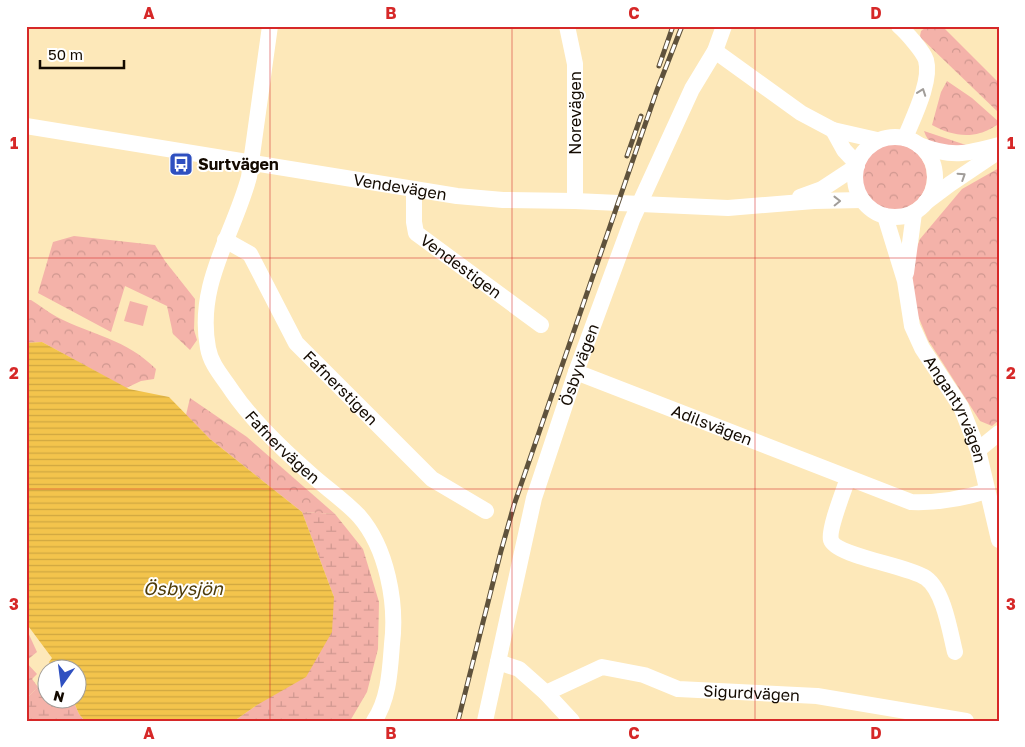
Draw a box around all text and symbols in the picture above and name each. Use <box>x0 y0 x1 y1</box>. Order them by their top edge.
text: A <box>143 3 155 23</box>
text: B <box>385 3 397 23</box>
text: C <box>628 3 640 23</box>
text: D <box>870 3 882 23</box>
scale bar <box>40 38 124 70</box>
text: 50 m <box>48 45 83 63</box>
street label: Norevägen <box>565 71 585 155</box>
one-way arrow <box>916 89 926 97</box>
text: 1 <box>10 133 18 153</box>
text: 1 <box>1007 133 1015 153</box>
bus stop icon: Surtvägen <box>168 151 194 177</box>
place label: Surtvägen <box>198 154 279 174</box>
street label: Vendevägen <box>352 169 448 204</box>
one-way arrow <box>957 173 966 182</box>
one-way arrow <box>834 196 841 206</box>
street label: Vendestigen <box>416 230 506 303</box>
street label: Ösbyvägen <box>555 321 603 408</box>
street label: Fafnerstigen <box>299 346 382 429</box>
street label: Angantyrvägen <box>920 352 991 464</box>
text: 2 <box>9 363 19 383</box>
text: 2 <box>1006 363 1016 383</box>
street label: Adilsvägen <box>669 400 755 450</box>
street label: Fafnervägen <box>241 406 324 488</box>
water label: Ösbysjön <box>143 577 224 599</box>
text: 3 <box>9 594 19 614</box>
text: 3 <box>1006 594 1016 614</box>
north arrow <box>38 660 88 710</box>
street label: Sigurdvägen <box>703 680 800 705</box>
text: N <box>52 688 66 707</box>
text: A <box>143 723 155 743</box>
text: B <box>385 723 397 743</box>
text: C <box>628 723 640 743</box>
text: D <box>870 723 882 743</box>

